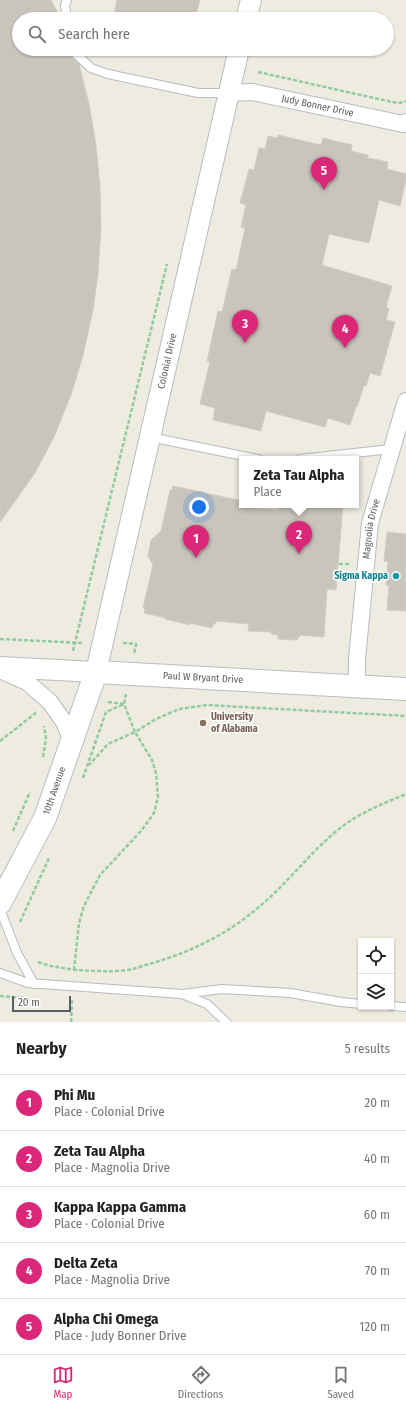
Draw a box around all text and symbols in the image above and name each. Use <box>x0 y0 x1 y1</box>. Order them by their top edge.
search box <box>12 12 394 56</box>
icon: search <box>26 23 48 45</box>
text: Search here <box>58 25 130 43</box>
street label: Judy Bonner Drive <box>280 92 355 119</box>
pin: 5 <box>311 157 337 190</box>
pin: 3 <box>232 310 258 343</box>
pin: 4 <box>332 315 358 348</box>
street label: Colonial Drive <box>155 332 180 390</box>
popup <box>239 456 359 508</box>
text: Zeta Tau Alpha <box>253 466 345 484</box>
text: Place <box>253 484 282 499</box>
your location <box>189 497 209 517</box>
street label: Magnolia Drive <box>361 497 383 559</box>
pin: 2 <box>286 521 312 554</box>
pin: 1 <box>183 525 209 558</box>
place label: Sigma Kappa <box>334 570 388 582</box>
marker: Sigma Kappa <box>391 571 401 581</box>
street label: Paul W Bryant Drive <box>163 670 243 686</box>
place label: University of Alabama <box>211 711 258 735</box>
marker: University of Alabama <box>198 718 208 728</box>
street label: 10th Avenue <box>41 765 68 816</box>
map controls <box>358 938 394 1010</box>
button: locate <box>358 938 394 974</box>
button: layers <box>358 974 394 1010</box>
scale bar <box>12 994 71 1013</box>
text: 20 m <box>18 996 40 1009</box>
text: Nearby <box>16 1038 67 1059</box>
text: 5 results <box>345 1041 390 1056</box>
text: Phi Mu <box>54 1086 95 1104</box>
text: 1 <box>26 1095 32 1110</box>
text: 20 m <box>364 1095 390 1110</box>
text: Place · Colonial Drive <box>54 1104 165 1119</box>
text: Zeta Tau Alpha <box>54 1142 145 1160</box>
text: 2 <box>26 1151 32 1166</box>
text: 40 m <box>364 1151 390 1166</box>
text: Place · Magnolia Drive <box>54 1160 170 1175</box>
text: Kappa Kappa Gamma <box>54 1198 186 1216</box>
text: 3 <box>26 1207 32 1222</box>
text: 60 m <box>364 1207 390 1222</box>
text: Place · Colonial Drive <box>54 1216 165 1231</box>
text: Delta Zeta <box>54 1254 118 1272</box>
text: 4 <box>26 1263 32 1278</box>
text: 70 m <box>365 1263 390 1278</box>
text: Place · Magnolia Drive <box>54 1272 170 1287</box>
text: Alpha Chi Omega <box>54 1310 158 1328</box>
text: 5 <box>26 1319 32 1334</box>
text: 120 m <box>359 1319 390 1334</box>
text: Place · Judy Bonner Drive <box>54 1328 186 1343</box>
tab: Map <box>52 1364 74 1401</box>
tab: Directions <box>178 1364 223 1401</box>
tab: Saved <box>327 1364 354 1401</box>

